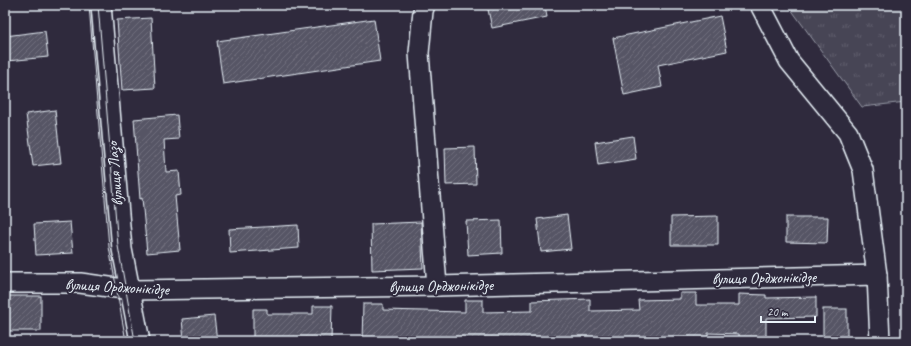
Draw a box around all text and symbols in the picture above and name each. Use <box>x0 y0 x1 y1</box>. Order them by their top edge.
street label: вулиця Лазо <box>102 139 128 207</box>
street label: вулиця Орджонікідзе <box>712 267 818 289</box>
street label: вулиця Орджонікідзе <box>64 274 171 300</box>
street label: вулиця Орджонікідзе <box>389 275 495 297</box>
scale bar <box>761 298 815 324</box>
text: 20 m <box>767 304 789 320</box>

